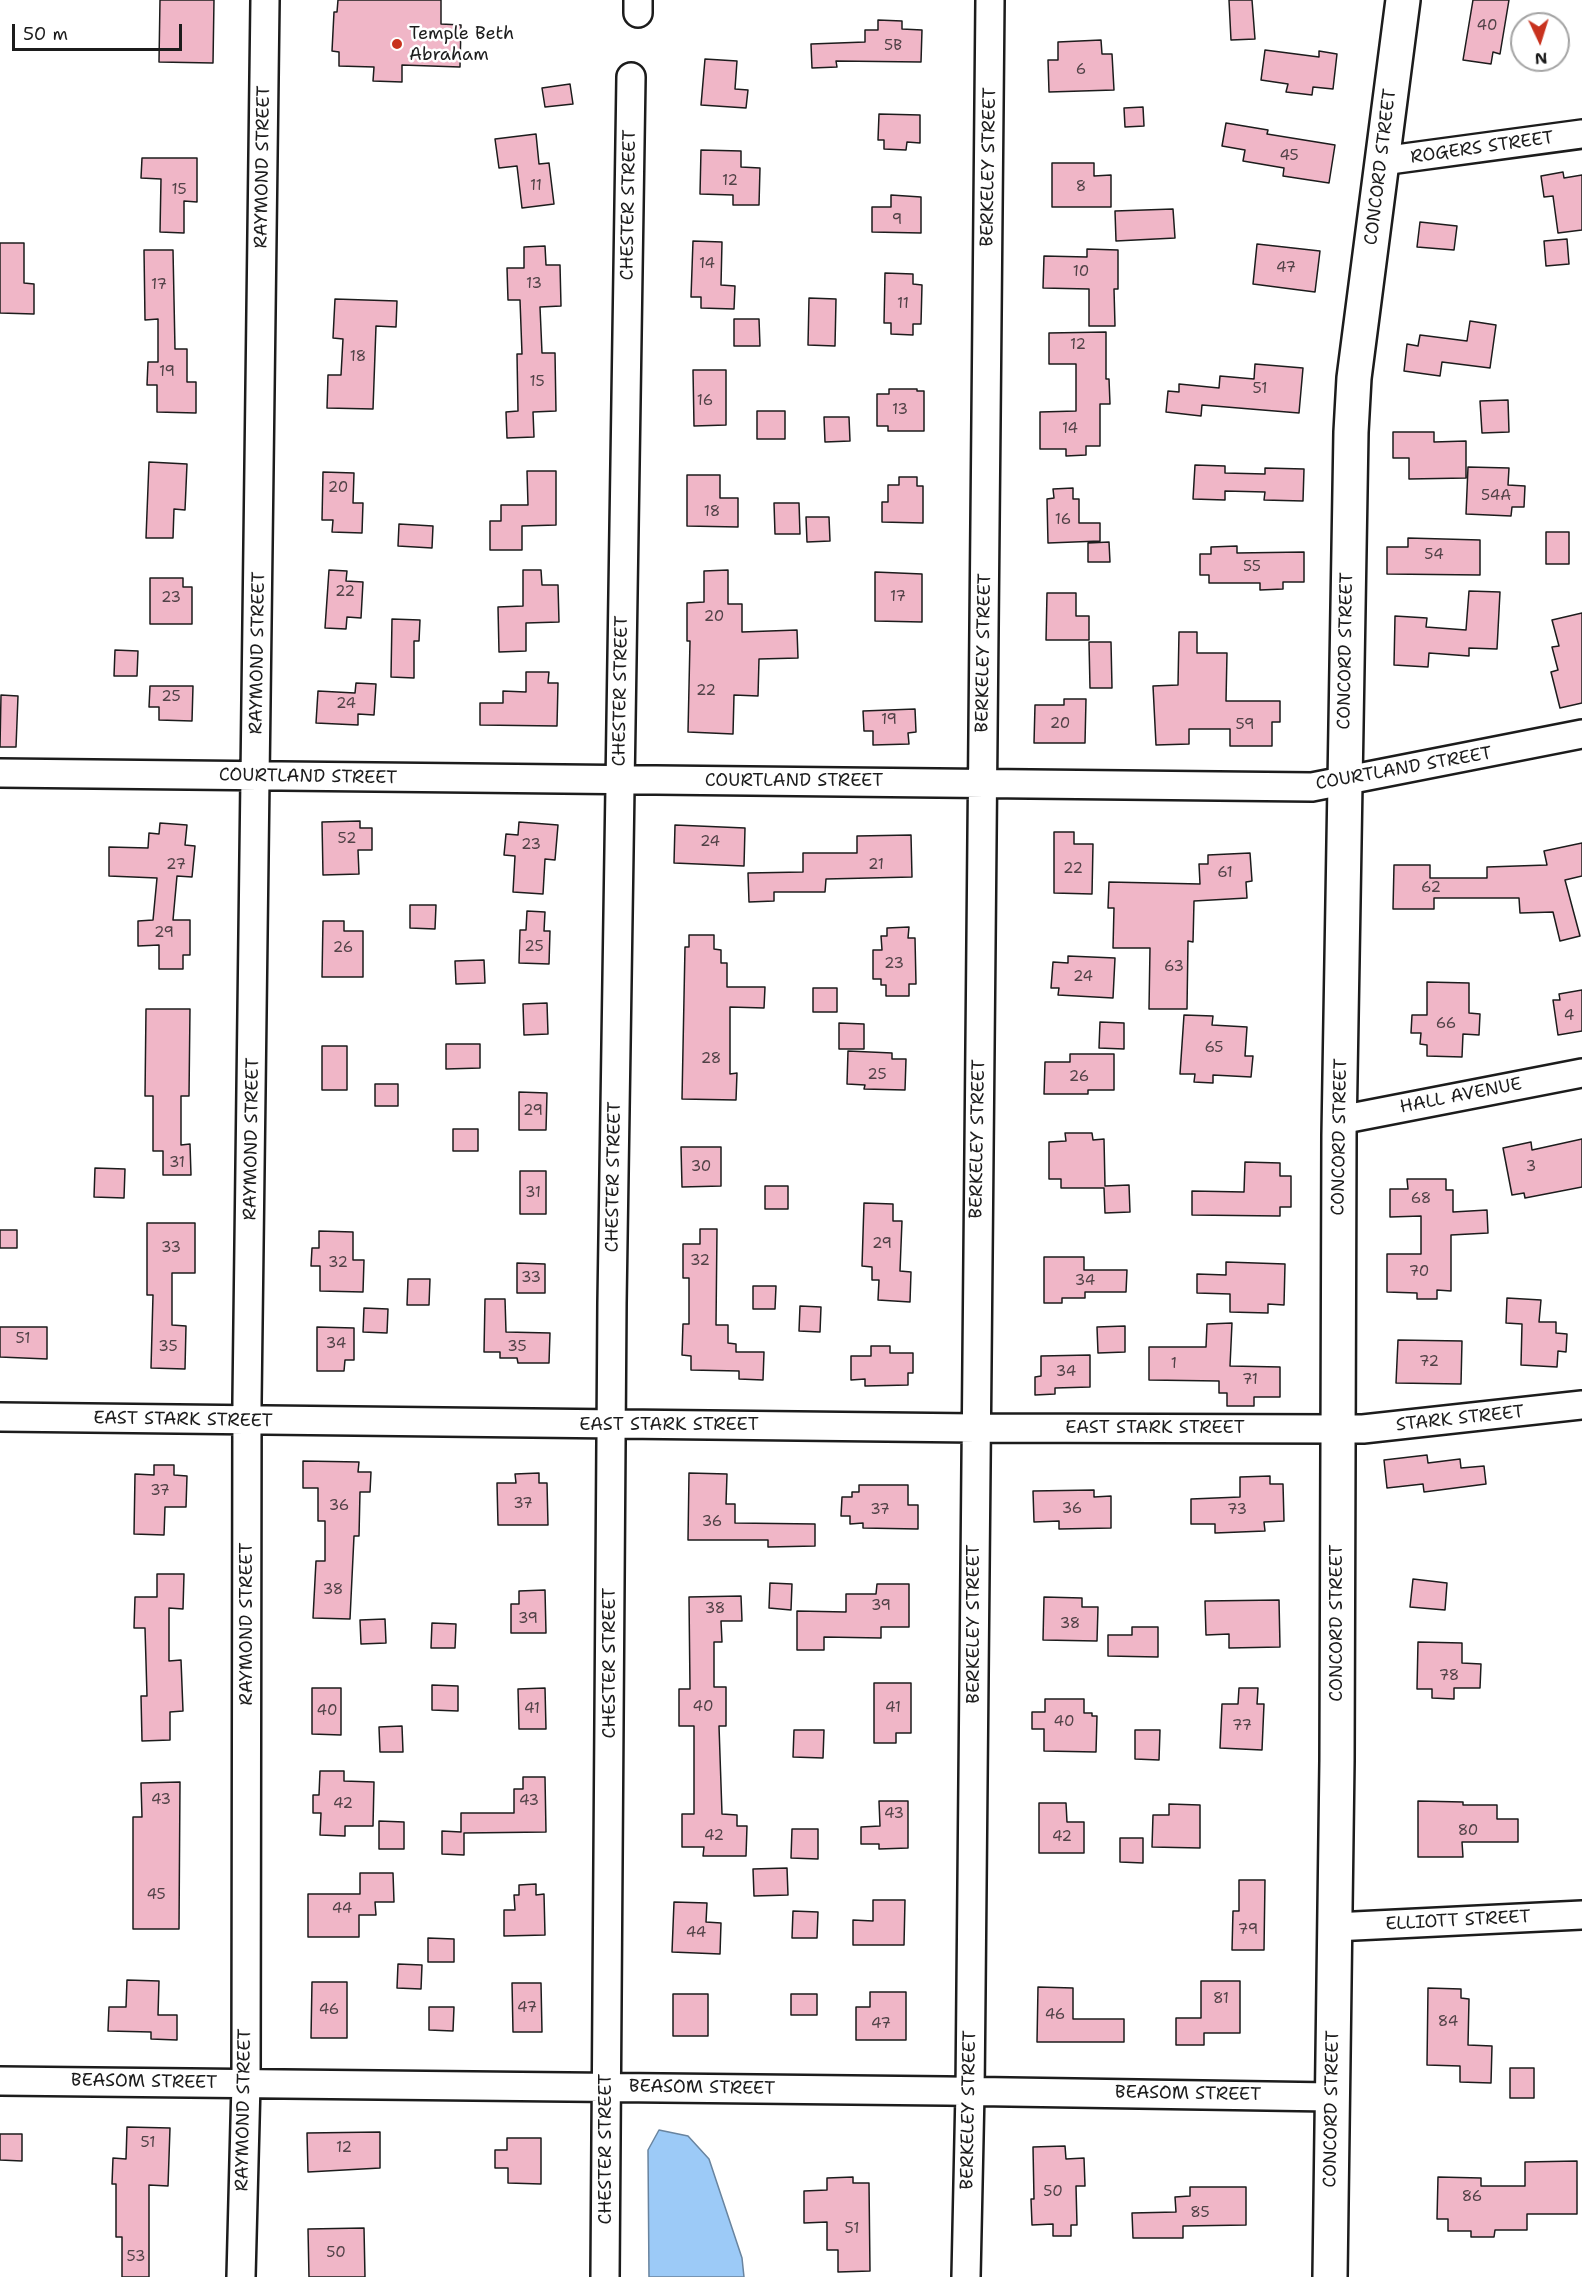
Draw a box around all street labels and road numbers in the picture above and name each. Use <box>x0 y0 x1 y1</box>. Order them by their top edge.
street label: RAYMOND STREET <box>251 85 275 249</box>
street label: BERKELEY STREET <box>977 87 1001 247</box>
street label: CONCORD STREET <box>1361 88 1401 246</box>
street label: ROGERS STREET <box>1409 127 1555 169</box>
street label: CHESTER STREET <box>617 129 641 281</box>
street label: RAYMOND STREET <box>246 571 270 735</box>
street label: CONCORD STREET <box>1334 572 1358 730</box>
street label: BERKELEY STREET <box>972 573 996 733</box>
street label: CHESTER STREET <box>609 615 633 767</box>
street label: COURTLAND STREET <box>1314 743 1494 795</box>
street label: COURTLAND STREET <box>219 765 397 789</box>
street label: COURTLAND STREET <box>705 770 883 792</box>
street label: RAYMOND STREET <box>240 1057 264 1221</box>
street label: CONCORD STREET <box>1328 1058 1352 1216</box>
street label: BERKELEY STREET <box>966 1059 990 1219</box>
street label: HALL AVENUE <box>1398 1074 1524 1118</box>
street label: CHESTER STREET <box>602 1101 626 1253</box>
street label: STARK STREET <box>1395 1402 1525 1436</box>
street label: EAST STARK STREET <box>93 1408 273 1432</box>
street label: EAST STARK STREET <box>579 1414 759 1436</box>
street label: EAST STARK STREET <box>1065 1417 1245 1439</box>
street label: RAYMOND STREET <box>236 1542 258 1706</box>
street label: BERKELEY STREET <box>963 1544 985 1704</box>
street label: CONCORD STREET <box>1326 1544 1348 1702</box>
street label: CHESTER STREET <box>599 1588 621 1738</box>
street label: ELLIOTT STREET <box>1385 1906 1531 1936</box>
street label: RAYMOND STREET <box>232 2028 256 2192</box>
street label: BERKELEY STREET <box>957 2030 981 2190</box>
street label: CONCORD STREET <box>1320 2030 1344 2188</box>
street label: BEASOM STREET <box>71 2070 217 2094</box>
street label: CHESTER STREET <box>595 2074 617 2224</box>
street label: BEASOM STREET <box>629 2076 775 2100</box>
street label: BEASOM STREET <box>1115 2082 1261 2106</box>

